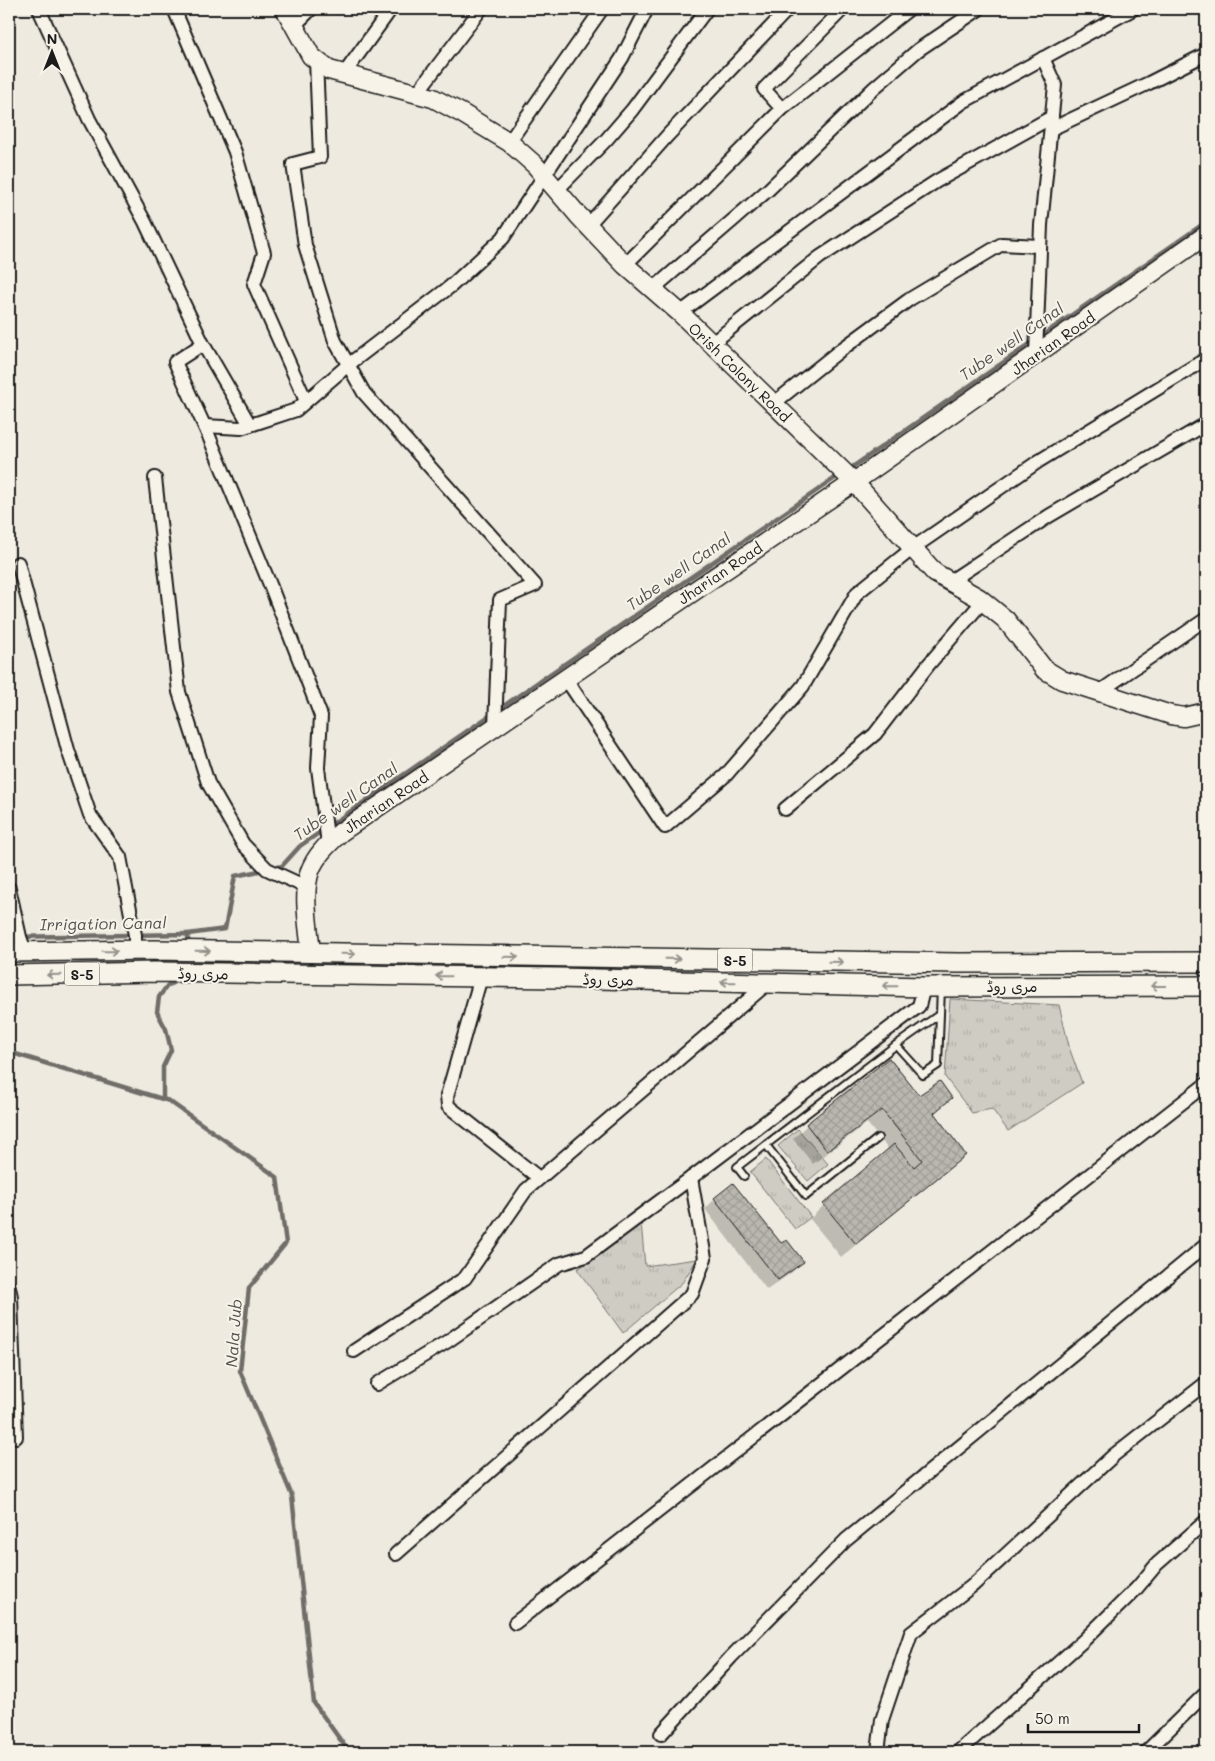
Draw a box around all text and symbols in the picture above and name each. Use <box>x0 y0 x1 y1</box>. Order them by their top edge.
north arrow <box>28 28 78 78</box>
text: N <box>47 29 57 48</box>
water label: Tube well Canal <box>955 297 1067 385</box>
street label: Jharian Road <box>1007 307 1099 379</box>
street label: Orish Colony Road <box>684 318 796 426</box>
water label: Tube well Canal <box>622 527 734 615</box>
street label: Jharian Road <box>674 537 766 609</box>
water label: Tube well Canal <box>289 757 401 845</box>
street label: Jharian Road <box>340 766 432 838</box>
water label: Irrigation Canal <box>39 911 167 935</box>
one-way arrow <box>102 946 118 955</box>
one-way arrow <box>194 946 211 956</box>
road number: S-5 <box>718 948 752 972</box>
one-way arrow <box>340 949 356 959</box>
one-way arrow <box>502 952 518 961</box>
one-way arrow <box>664 954 681 964</box>
one-way arrow <box>827 957 843 966</box>
road number: S-5 <box>64 962 100 986</box>
street label: مری روڈ <box>177 963 229 983</box>
street label: مری روڈ <box>582 969 634 989</box>
one-way arrow <box>46 970 62 979</box>
one-way arrow <box>435 971 451 981</box>
street label: مری روڈ <box>986 976 1038 996</box>
one-way arrow <box>720 977 736 987</box>
one-way arrow <box>882 981 898 991</box>
one-way arrow <box>1150 981 1166 991</box>
water label: Nala Jub <box>220 1298 246 1368</box>
scale bar <box>1028 1701 1139 1733</box>
text: 50 m <box>1035 1708 1070 1728</box>

